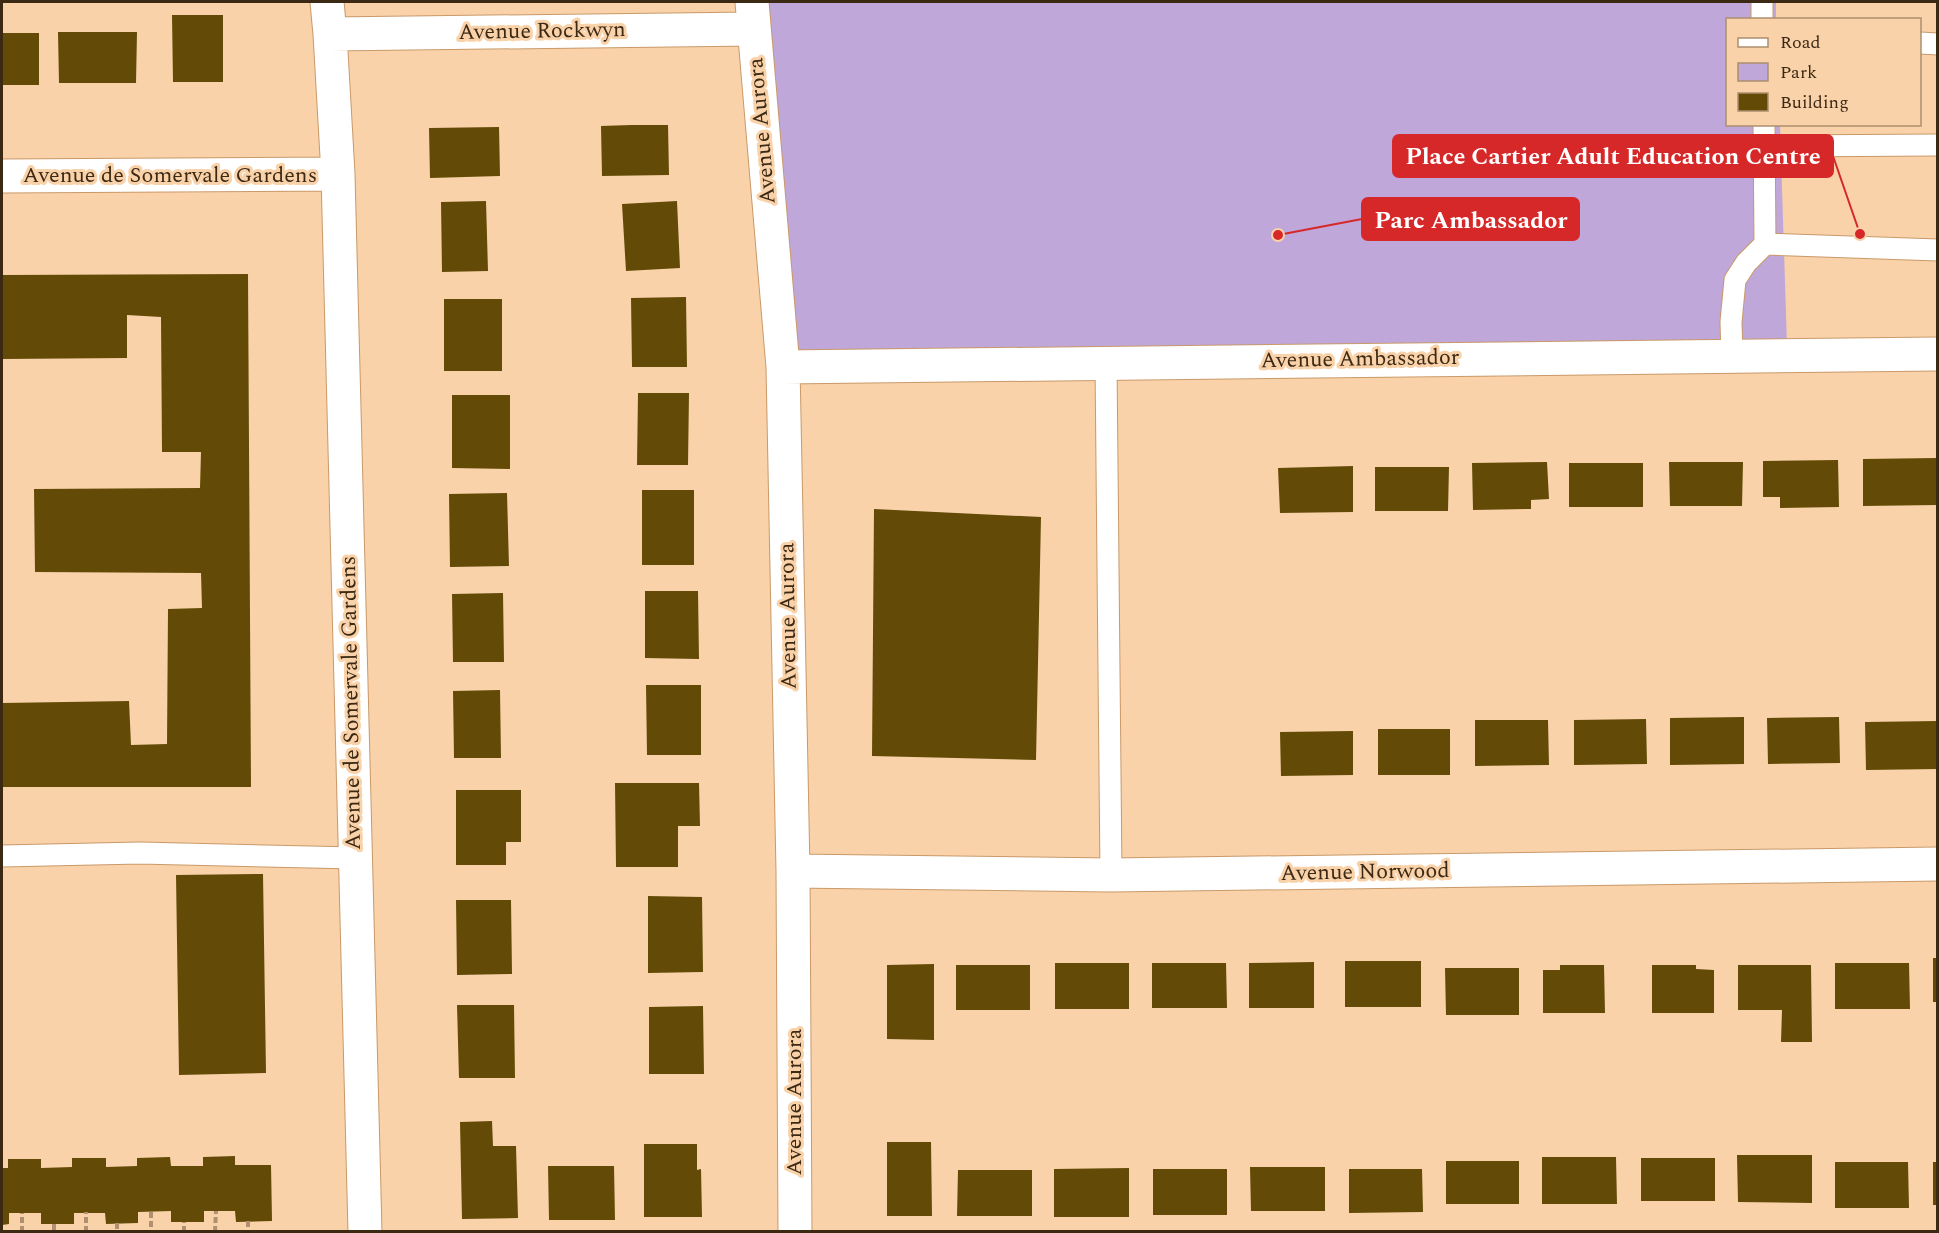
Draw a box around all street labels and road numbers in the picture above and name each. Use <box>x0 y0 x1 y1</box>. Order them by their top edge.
street label: Avenue Rockwyn <box>458 13 626 49</box>
street label: Avenue Aurora <box>739 56 785 206</box>
street label: Avenue de Somervale Gardens <box>23 159 317 192</box>
street label: Avenue Ambassador <box>1260 341 1460 377</box>
street label: Avenue Aurora <box>770 542 806 690</box>
street label: Avenue de Somervale Gardens <box>332 556 370 850</box>
street label: Avenue Norwood <box>1280 854 1450 890</box>
street label: Avenue Aurora <box>778 1028 811 1175</box>

